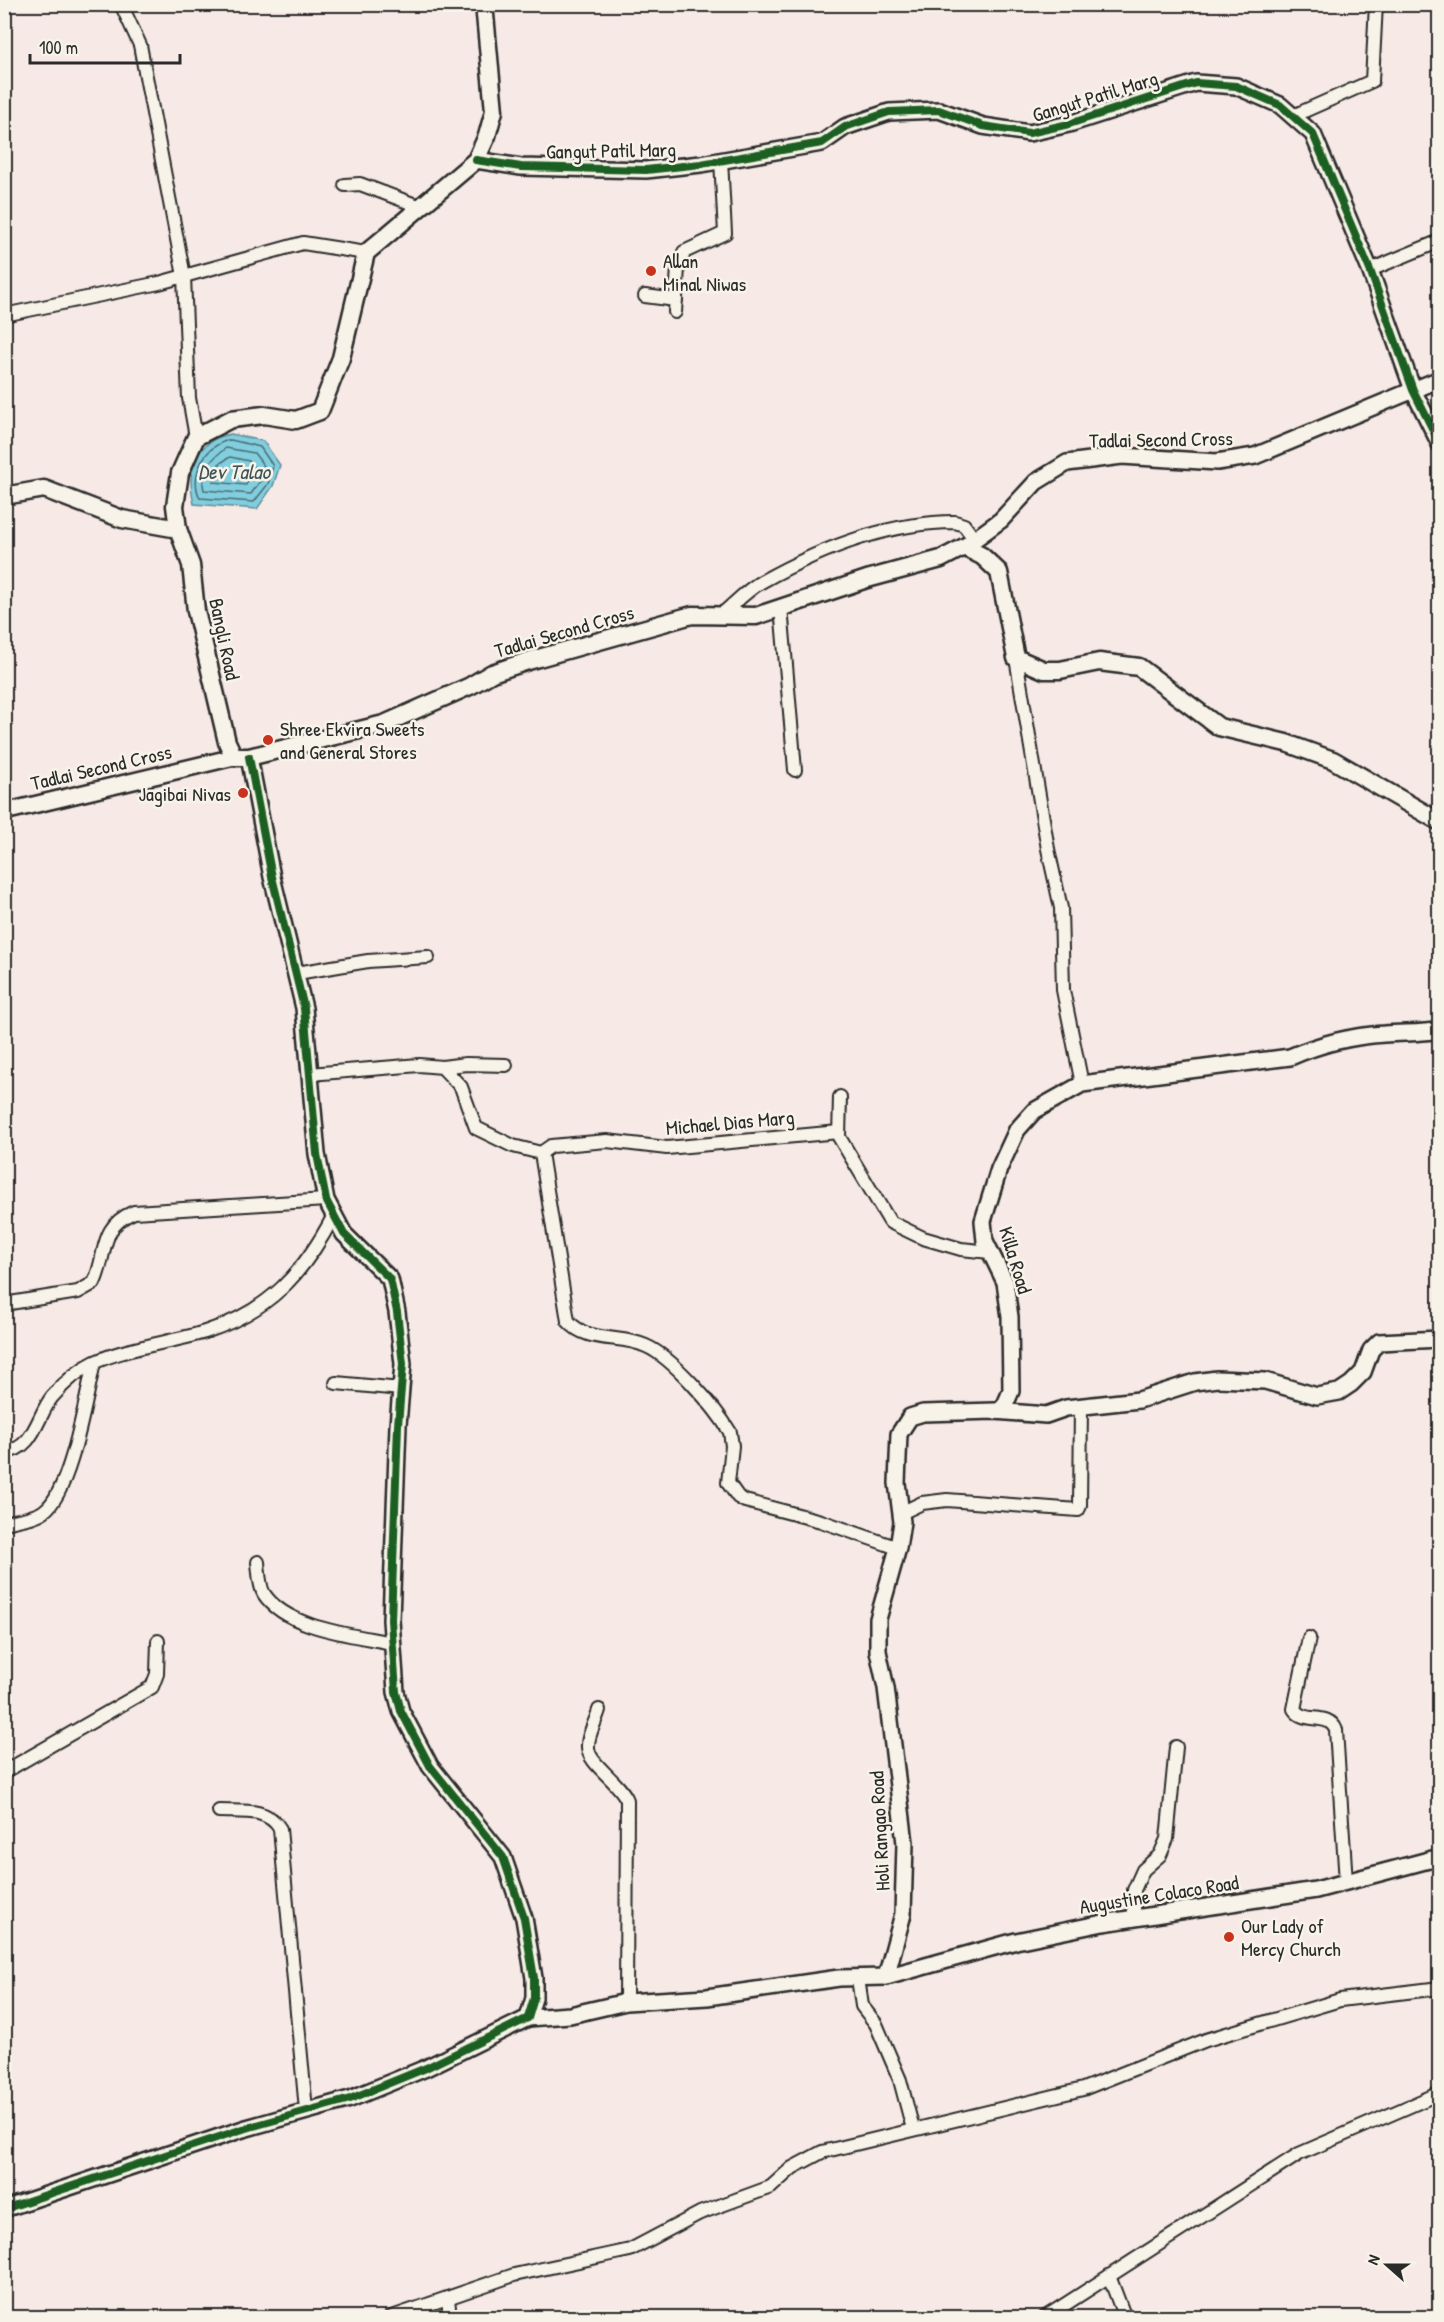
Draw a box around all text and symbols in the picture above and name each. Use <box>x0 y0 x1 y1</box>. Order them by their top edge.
scale bar <box>30 27 180 65</box>
text: 100 m <box>39 35 78 60</box>
street label: Gangut Patil Marg <box>1029 64 1161 128</box>
street label: Gangut Patil Marg <box>546 135 676 165</box>
place label: Allan Minal Niwas <box>663 247 746 297</box>
marker: Allan Minal Niwas <box>644 264 658 278</box>
street label: Tadlai Second Cross <box>1089 424 1233 454</box>
water label: Dev Talao <box>198 457 271 486</box>
street label: Bangli Road <box>203 596 247 683</box>
street label: Tadlai Second Cross <box>491 598 637 664</box>
place label: Shree Ekvira Sweets and General Stores <box>280 715 425 765</box>
marker: Shree Ekvira Sweets and General Stores <box>261 733 275 747</box>
street label: Tadlai Second Cross <box>28 738 174 796</box>
place label: Jagibai Nivas <box>139 780 231 807</box>
marker: Jagibai Nivas <box>236 786 250 800</box>
street label: Michael Dias Marg <box>665 1103 795 1141</box>
street label: Killa Road <box>993 1223 1039 1297</box>
street label: Holi Rangao Road <box>862 1770 896 1892</box>
street label: Augustine Colaco Road <box>1078 1868 1241 1920</box>
place label: Our Lady of Mercy Church <box>1241 1912 1341 1962</box>
marker: Our Lady of Mercy Church <box>1222 1930 1236 1944</box>
north arrow <box>1357 2235 1417 2295</box>
text: N <box>1361 2251 1385 2268</box>

